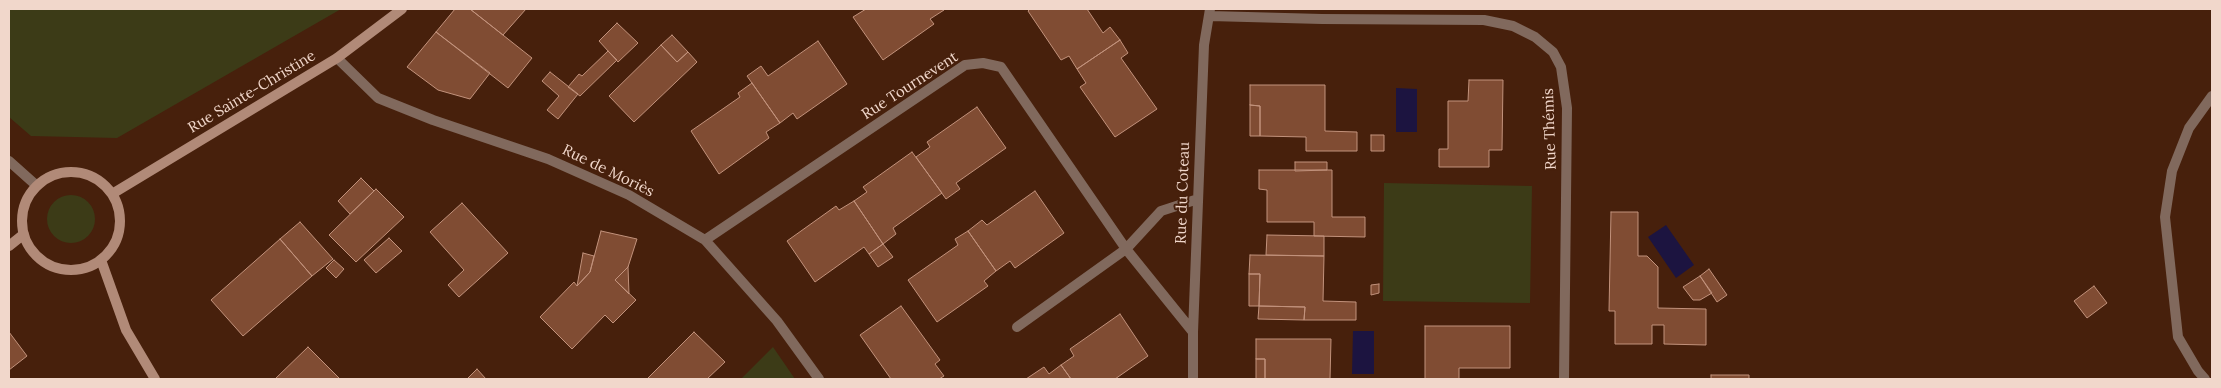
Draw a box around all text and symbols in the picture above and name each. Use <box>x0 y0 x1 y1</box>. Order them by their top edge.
street label: Rue Sainte-Christine <box>185 47 319 137</box>
street label: Rue Tournevent <box>859 48 961 124</box>
street label: Rue Thémis <box>1540 88 1560 170</box>
street label: Rue de Moriès <box>559 141 657 201</box>
street label: Rue du Coteau <box>1172 142 1194 244</box>

